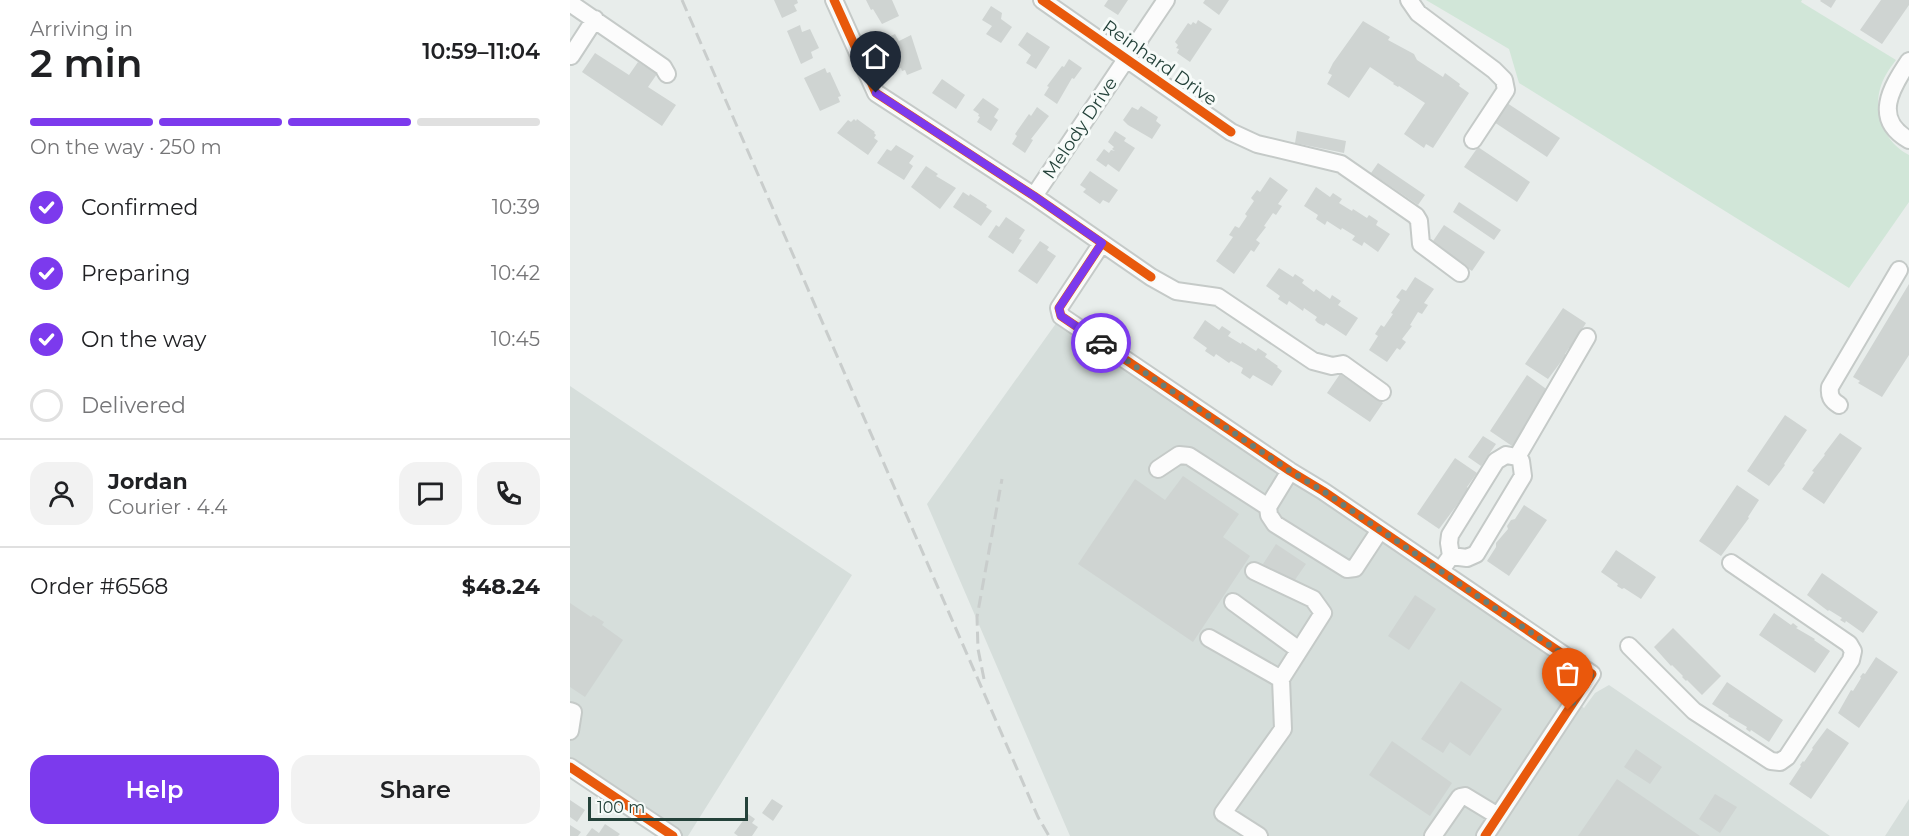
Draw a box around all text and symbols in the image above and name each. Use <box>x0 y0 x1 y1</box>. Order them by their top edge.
street label: Reinhard Drive <box>1099 15 1222 111</box>
text: Arriving in <box>30 17 133 41</box>
pin <box>850 31 901 93</box>
text: 10:59–11:04 <box>422 38 540 65</box>
text: 2 min <box>30 39 143 87</box>
icon: home <box>859 40 892 73</box>
street label: Melody Drive <box>1038 73 1122 183</box>
text: On the way · 250 m <box>30 135 222 159</box>
icon: check <box>30 191 63 224</box>
text: Confirmed <box>81 194 198 221</box>
text: 10:39 <box>492 195 540 219</box>
icon: check <box>30 257 63 290</box>
text: Preparing <box>81 260 190 287</box>
text: 10:42 <box>491 261 540 285</box>
courier <box>1071 313 1131 373</box>
icon: check <box>30 323 63 356</box>
text: On the way <box>81 326 206 353</box>
text: 10:45 <box>491 327 540 351</box>
icon: car <box>1085 327 1118 360</box>
text: Delivered <box>81 392 186 419</box>
button: person <box>30 462 93 525</box>
button: chat <box>399 462 462 525</box>
button: phone <box>477 462 540 525</box>
text: Jordan <box>108 468 188 495</box>
text: Courier · 4.4 <box>108 495 227 519</box>
text: Order #6568 <box>30 573 168 600</box>
text: $48.24 <box>462 573 540 600</box>
pin <box>1542 648 1593 710</box>
icon: bag <box>1551 657 1584 690</box>
button: Help <box>30 755 279 824</box>
button: Share <box>291 755 540 824</box>
scale bar <box>588 794 748 822</box>
text: 100 m <box>597 798 645 817</box>

